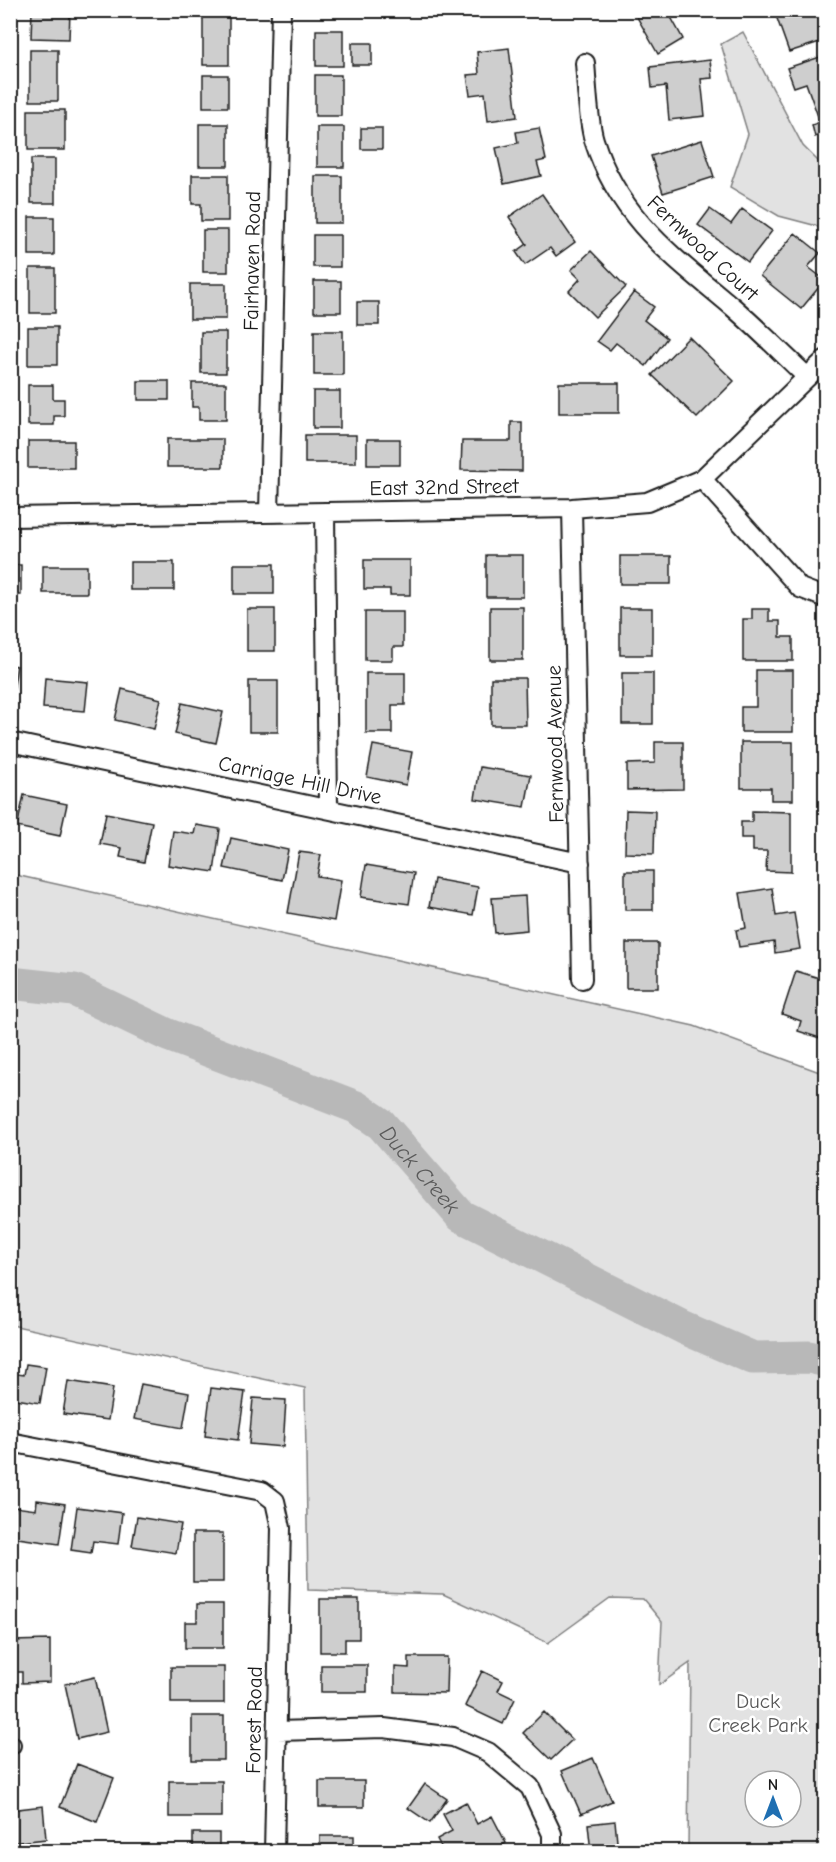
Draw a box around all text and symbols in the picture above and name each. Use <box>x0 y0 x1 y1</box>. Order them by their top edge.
street label: Fernwood Court <box>643 190 764 306</box>
street label: Fairhaven Road <box>239 191 265 331</box>
street label: East 32nd Street <box>369 474 520 500</box>
street label: Fernwood Avenue <box>542 665 568 823</box>
street label: Carriage Hill Drive <box>216 751 384 809</box>
water label: Duck Creek <box>374 1120 465 1220</box>
street label: Forest Road <box>241 1666 267 1774</box>
park label: Duck Creek Park <box>708 1689 808 1737</box>
north arrow <box>743 1769 803 1829</box>
text: N <box>768 1776 778 1794</box>

